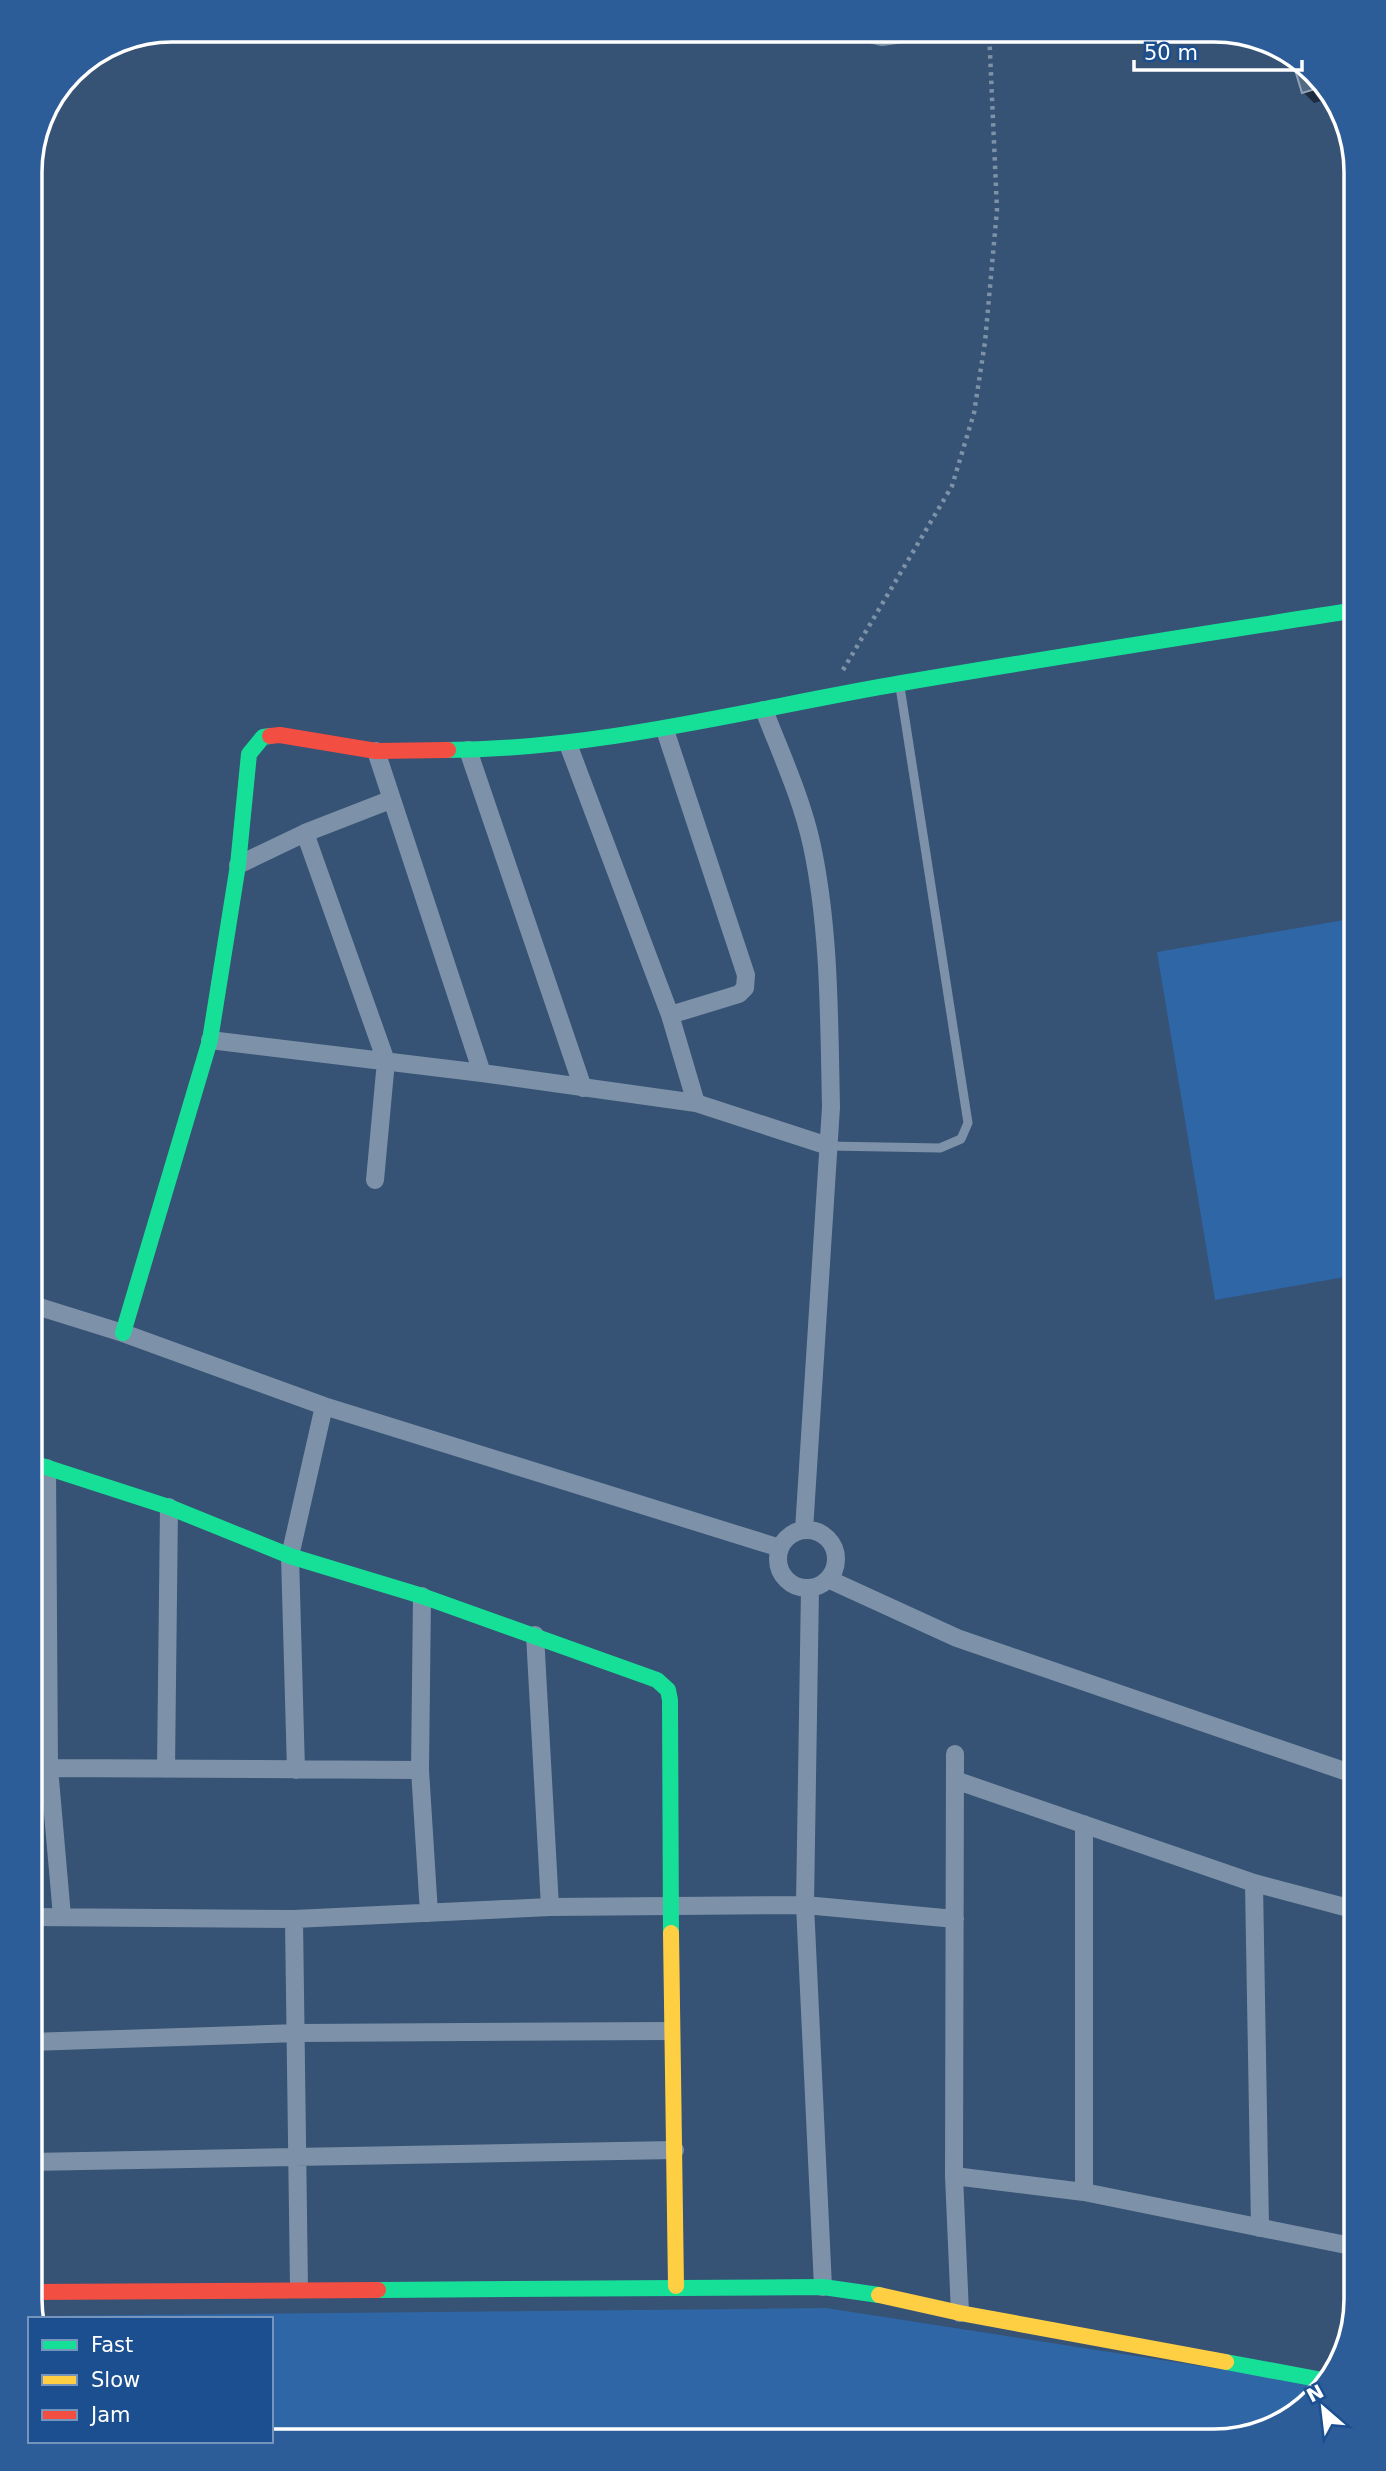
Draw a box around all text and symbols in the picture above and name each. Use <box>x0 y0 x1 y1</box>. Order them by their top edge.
scale bar <box>1134 28 1302 72</box>
text: 50 m <box>1144 41 1198 65</box>
legend <box>28 2317 273 2443</box>
text: Fast <box>91 2333 133 2357</box>
text: Slow <box>91 2368 140 2392</box>
north arrow <box>1288 2373 1358 2443</box>
text: N <box>1303 2380 1327 2406</box>
text: Jam <box>89 2403 131 2427</box>

